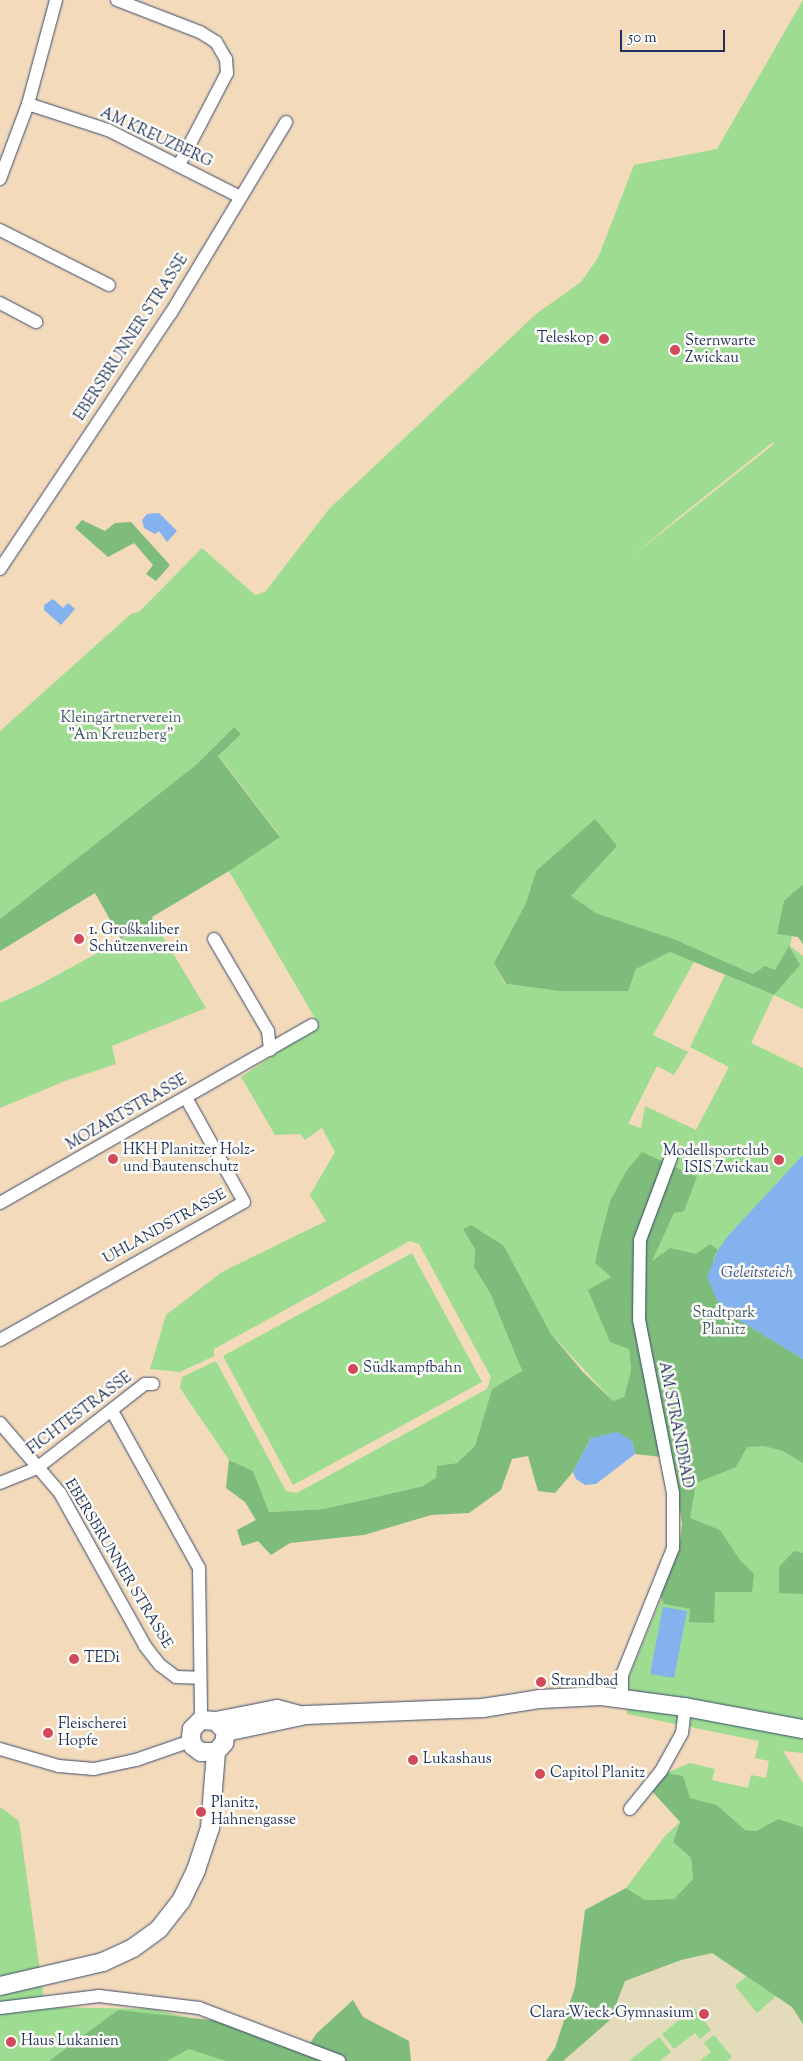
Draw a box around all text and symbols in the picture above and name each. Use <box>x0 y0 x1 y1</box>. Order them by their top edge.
scale bar <box>623 20 728 52</box>
text: 50 m <box>628 28 657 49</box>
street label: AM KREUZBERG <box>97 104 215 172</box>
street label: EBERSBRUNNER STRASSE <box>71 251 193 425</box>
place label: Teleskop <box>537 330 594 348</box>
place label: Sternwarte Zwickau <box>685 332 756 367</box>
marker: Teleskop <box>598 333 610 345</box>
marker: Sternwarte Zwickau <box>669 344 681 356</box>
park label: Kleingärtnerverein "Am Kreuzberg" <box>60 709 182 744</box>
place label: 1. Großkaliber Schützenverein <box>89 921 188 956</box>
marker: 1. Großkaliber Schützenverein <box>73 933 85 945</box>
street label: MOZARTSTRASSE <box>64 1071 190 1155</box>
place label: HKH Planitzer Holz- und Bautenschutz <box>123 1141 255 1176</box>
place label: Modellsportclub ISIS Zwickau <box>663 1142 769 1177</box>
marker: HKH Planitzer Holz- und Bautenschutz <box>107 1153 119 1165</box>
marker: Modellsportclub ISIS Zwickau <box>773 1154 785 1166</box>
street label: UHLANDSTRASSE <box>100 1186 230 1268</box>
water label: Geleitsteich <box>721 1264 793 1284</box>
park label: Stadtpark Planitz <box>693 1304 755 1339</box>
place label: Südkampfbahn <box>363 1360 462 1378</box>
street label: AM STRANDBAD <box>654 1360 696 1490</box>
marker: Südkampfbahn <box>347 1363 359 1375</box>
street label: FICHTESTRASSE <box>24 1369 136 1459</box>
street label: EBERSBRUNNER STRASSE <box>60 1476 176 1652</box>
place label: TEDi <box>84 1650 120 1668</box>
marker: TEDi <box>68 1653 80 1665</box>
place label: Strandbad <box>551 1673 618 1691</box>
marker: Strandbad <box>535 1676 547 1688</box>
place label: Fleischerei Hopfe <box>58 1715 127 1750</box>
marker: Fleischerei Hopfe <box>42 1727 54 1739</box>
place label: Lukashaus <box>423 1751 492 1769</box>
marker: Lukashaus <box>407 1754 419 1766</box>
place label: Capitol Planitz <box>550 1765 645 1783</box>
marker: Capitol Planitz <box>534 1768 546 1780</box>
place label: Planitz, Hahnengasse <box>211 1794 296 1829</box>
marker: Planitz, Hahnengasse <box>195 1806 207 1818</box>
place label: Clara-Wieck-Gymnasium <box>530 2005 694 2023</box>
marker: Clara-Wieck-Gymnasium <box>698 2008 710 2020</box>
place label: Haus Lukanien <box>21 2033 119 2051</box>
marker: Haus Lukanien <box>5 2036 17 2048</box>

